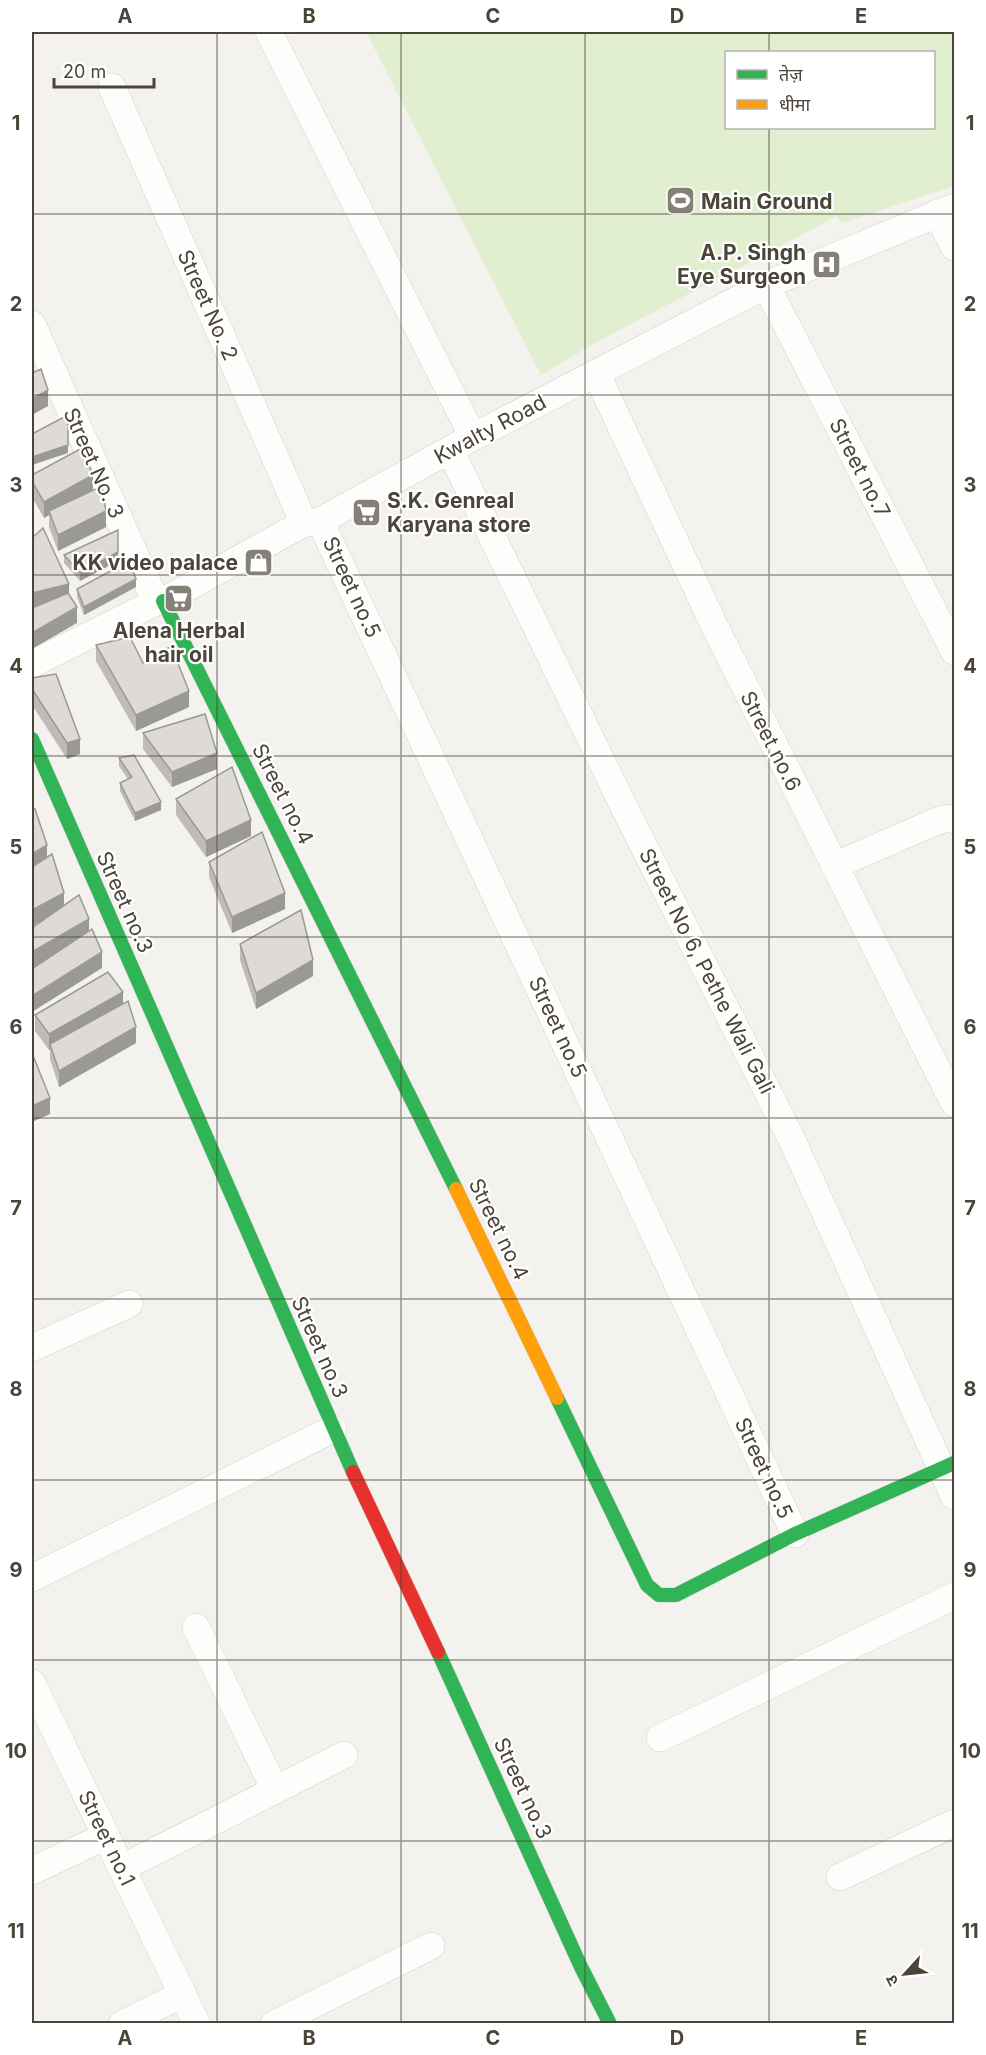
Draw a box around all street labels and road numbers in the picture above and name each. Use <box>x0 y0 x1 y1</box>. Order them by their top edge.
street label: Street No. 2 <box>173 246 243 364</box>
street label: Kwalty Road <box>430 389 550 469</box>
street label: Street No. 3 <box>58 404 130 522</box>
street label: Street no.7 <box>824 414 896 522</box>
street label: Street no.5 <box>318 532 386 642</box>
street label: Street no.6 <box>735 687 807 795</box>
street label: Street no.4 <box>247 739 319 849</box>
street label: Street No 6, Pethe Wali Gali <box>634 844 780 1098</box>
street label: Street no.3 <box>91 847 159 957</box>
street label: Street no.5 <box>524 972 592 1082</box>
street label: Street no.4 <box>464 1174 534 1284</box>
street label: Street no.3 <box>286 1292 354 1402</box>
street label: Street no.5 <box>730 1413 798 1523</box>
street label: Street no.3 <box>489 1733 557 1843</box>
street label: Street no.1 <box>73 1786 141 1890</box>

